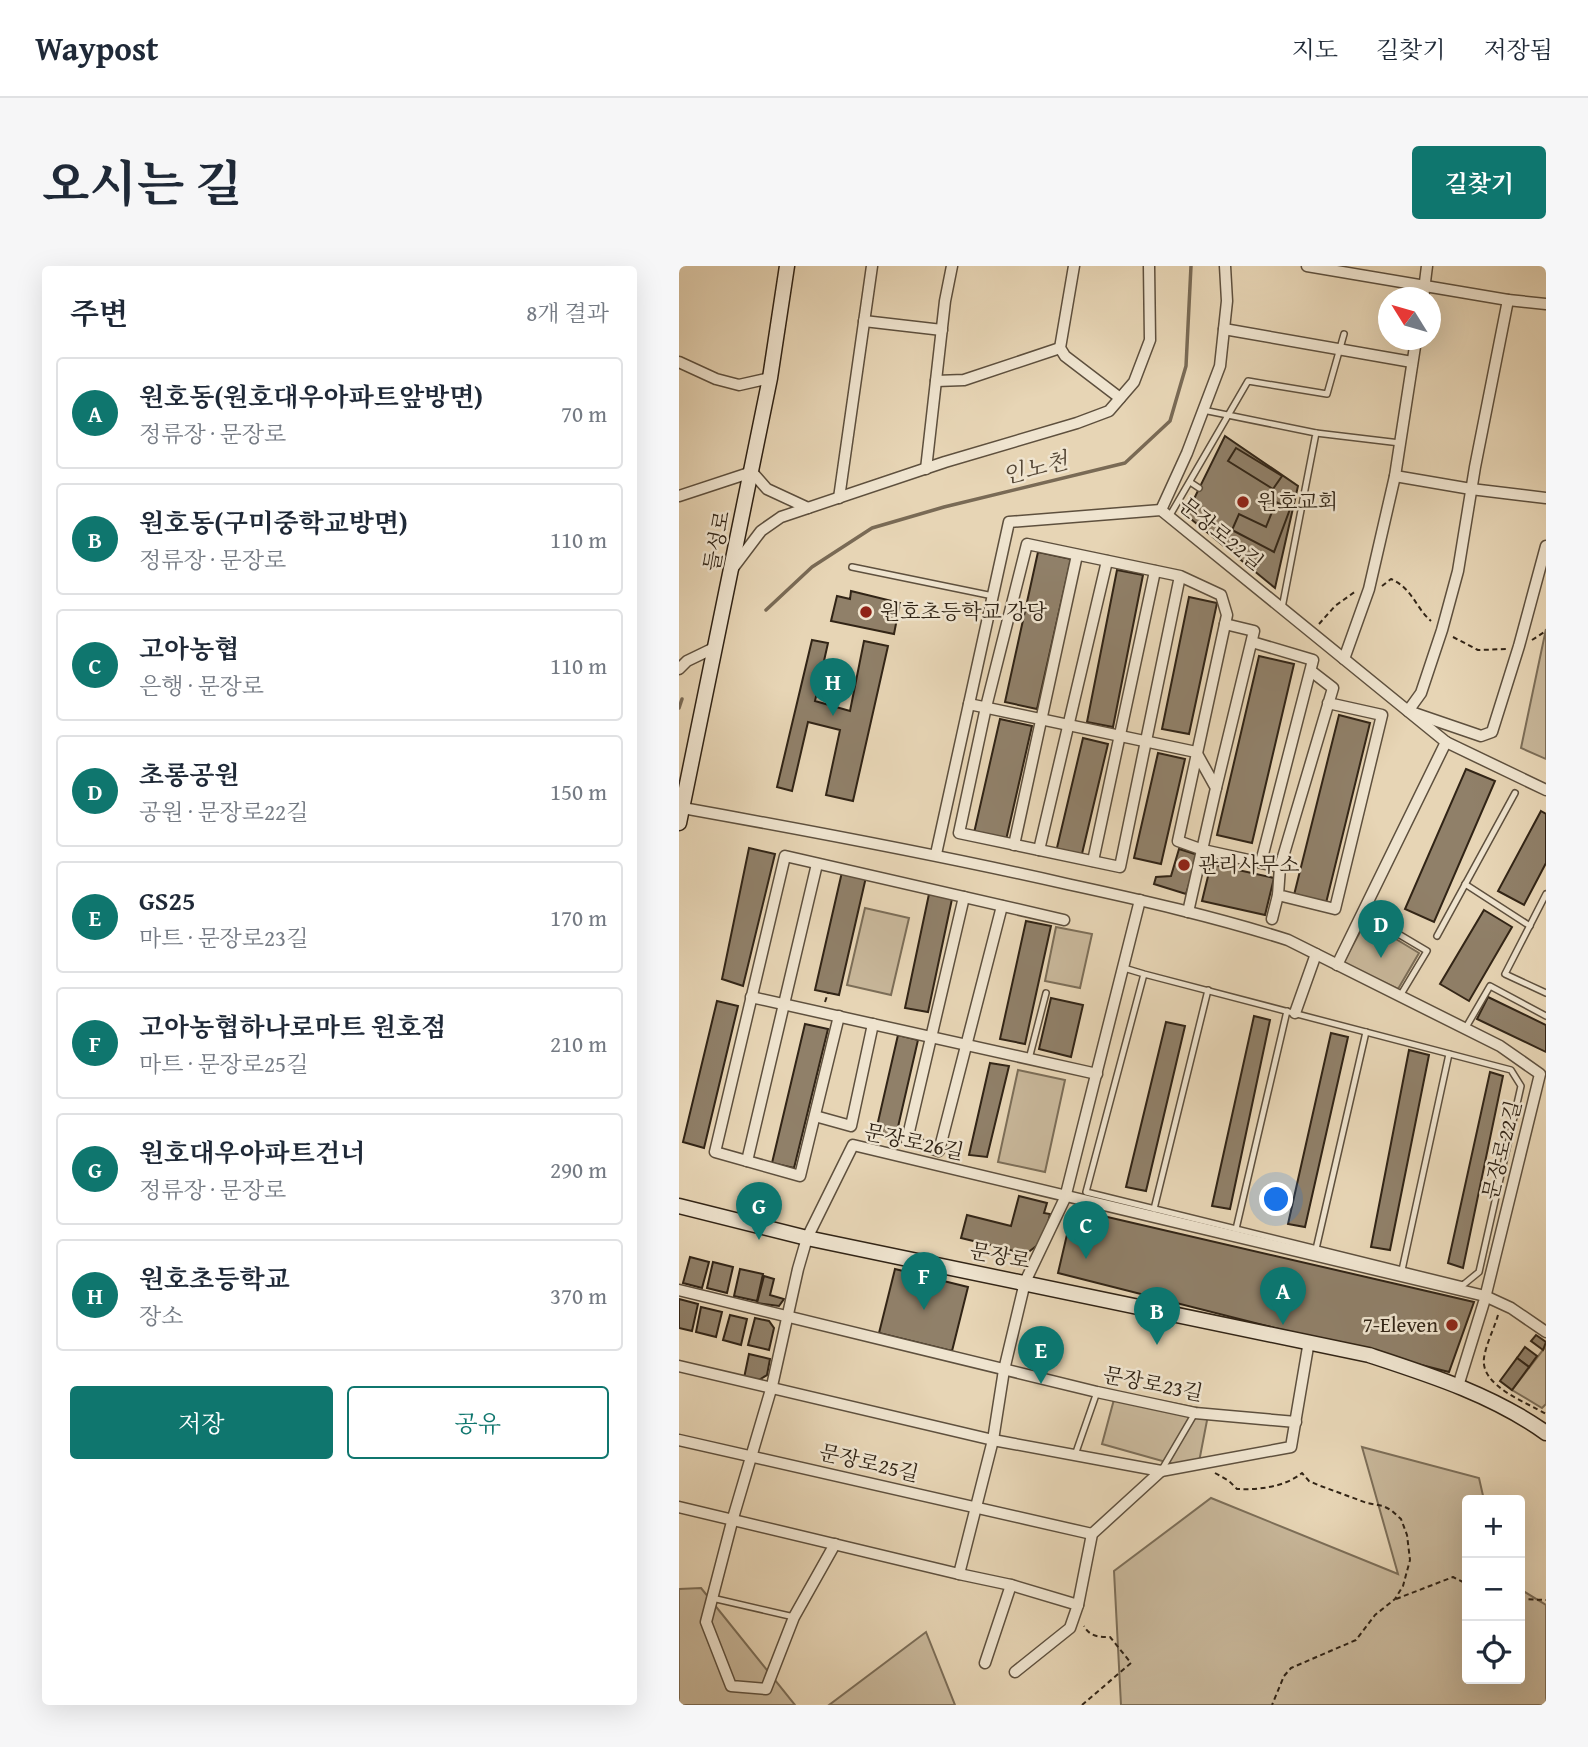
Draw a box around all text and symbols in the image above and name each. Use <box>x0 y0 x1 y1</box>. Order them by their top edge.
text: Waypost <box>35 24 159 72</box>
text: 지도 <box>1292 32 1338 67</box>
text: 길찾기 <box>1376 32 1445 67</box>
text: 저장됨 <box>1483 32 1553 67</box>
button: 길찾기 <box>1412 146 1546 219</box>
text: 오시는 길 <box>42 147 242 219</box>
north arrow <box>1378 287 1441 350</box>
text: 주변 <box>70 291 128 335</box>
text: 8개 결과 <box>526 296 609 329</box>
text: 원호동(원호대우아파트앞방면) <box>139 377 483 416</box>
text: A <box>88 397 102 430</box>
text: 70 m <box>561 397 607 430</box>
text: 정류장 · 문장로 <box>139 417 286 450</box>
water label: 인노천 <box>999 443 1073 492</box>
place label: 원호교회 <box>1257 486 1338 517</box>
street label: 문장로22길 <box>1172 490 1270 578</box>
marker: 원호교회 <box>1235 494 1251 510</box>
text: 원호동(구미중학교방면) <box>139 503 408 542</box>
street label: 들성로 <box>695 508 738 574</box>
text: B <box>88 523 102 556</box>
text: 110 m <box>550 523 607 556</box>
text: 정류장 · 문장로 <box>139 543 286 576</box>
place label: 원호초등학교 강당 <box>880 596 1048 627</box>
marker: 원호초등학교 강당 <box>858 604 874 620</box>
text: 고아농협 <box>139 629 239 668</box>
text: C <box>88 649 102 682</box>
text: 110 m <box>550 649 607 682</box>
pin: H <box>810 658 856 716</box>
text: 은행 · 문장로 <box>139 669 264 702</box>
text: 초롱공원 <box>139 755 239 794</box>
text: D <box>88 775 102 808</box>
text: 150 m <box>550 775 607 808</box>
text: 공원 · 문장로22길 <box>139 795 308 828</box>
place label: 관리사무소 <box>1198 849 1299 880</box>
marker: 관리사무소 <box>1176 857 1192 873</box>
text: GS25 <box>139 881 195 920</box>
pin: D <box>1358 900 1404 958</box>
text: E <box>89 901 101 934</box>
text: 170 m <box>550 901 607 934</box>
text: 마트 · 문장로23길 <box>139 921 308 954</box>
text: 고아농협하나로마트 원호점 <box>139 1007 446 1046</box>
text: F <box>89 1027 101 1060</box>
text: 210 m <box>550 1027 607 1060</box>
text: 마트 · 문장로25길 <box>139 1047 308 1080</box>
street label: 문장로22길 <box>1474 1097 1529 1203</box>
street label: 문장로26길 <box>861 1116 967 1167</box>
text: 원호대우아파트건너 <box>139 1133 365 1172</box>
text: G <box>88 1153 102 1186</box>
text: 290 m <box>550 1153 607 1186</box>
text: 정류장 · 문장로 <box>139 1173 286 1206</box>
pin: G <box>736 1182 782 1240</box>
your location <box>1259 1182 1293 1216</box>
pin: C <box>1063 1201 1109 1259</box>
street label: 문장로 <box>967 1234 1033 1277</box>
pin: F <box>901 1252 947 1310</box>
text: 원호초등학교 <box>139 1259 290 1298</box>
pin: A <box>1260 1267 1306 1325</box>
text: H <box>87 1279 103 1312</box>
text: 370 m <box>550 1279 607 1312</box>
pin: B <box>1134 1287 1180 1345</box>
text: 장소 <box>139 1299 183 1332</box>
place label: 7-Eleven <box>1363 1309 1438 1340</box>
marker: 7-Eleven <box>1444 1317 1460 1333</box>
pin: E <box>1018 1326 1064 1384</box>
street label: 문장로23길 <box>1100 1359 1206 1408</box>
button: 저장 <box>70 1386 333 1459</box>
button: 공유 <box>347 1386 609 1459</box>
street label: 문장로25길 <box>816 1436 922 1489</box>
map controls <box>1462 1495 1525 1684</box>
button: + <box>1462 1495 1525 1558</box>
button: − <box>1462 1558 1525 1621</box>
button: locate <box>1462 1621 1525 1684</box>

